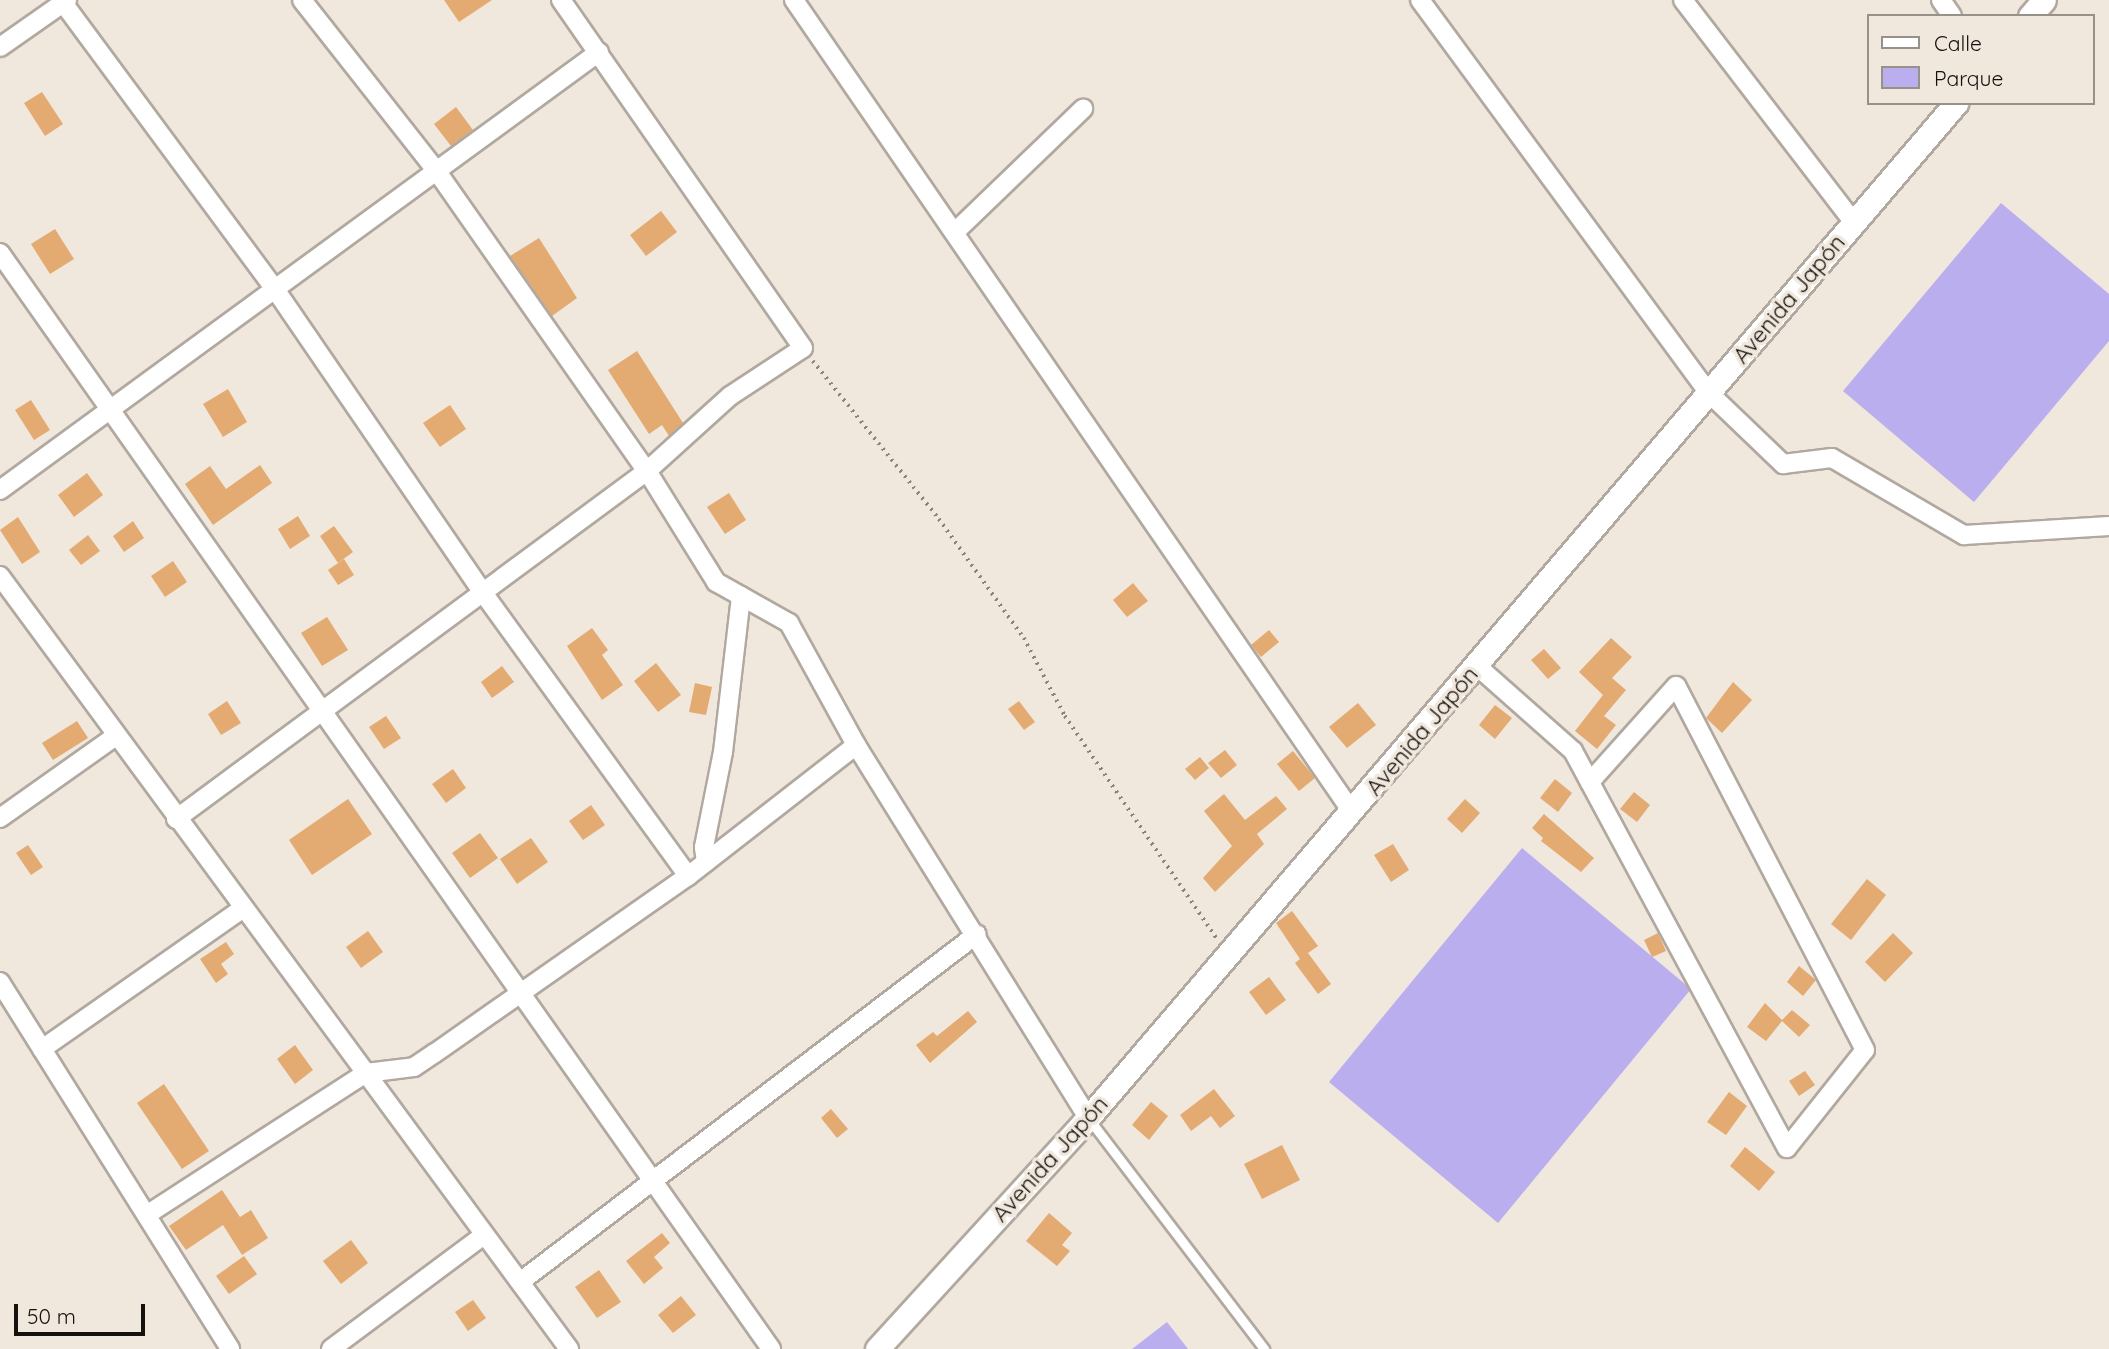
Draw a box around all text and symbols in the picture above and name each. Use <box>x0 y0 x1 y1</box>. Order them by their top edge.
legend <box>1868 14 2095 105</box>
text: Calle <box>1934 30 1982 56</box>
text: Parque <box>1934 65 2003 91</box>
street label: Avenida Japón <box>1727 229 1851 369</box>
street label: Avenida Japón <box>1360 661 1484 801</box>
street label: Avenida Japón <box>986 1090 1114 1228</box>
scale bar <box>18 1290 149 1334</box>
text: 50 m <box>27 1303 76 1329</box>

